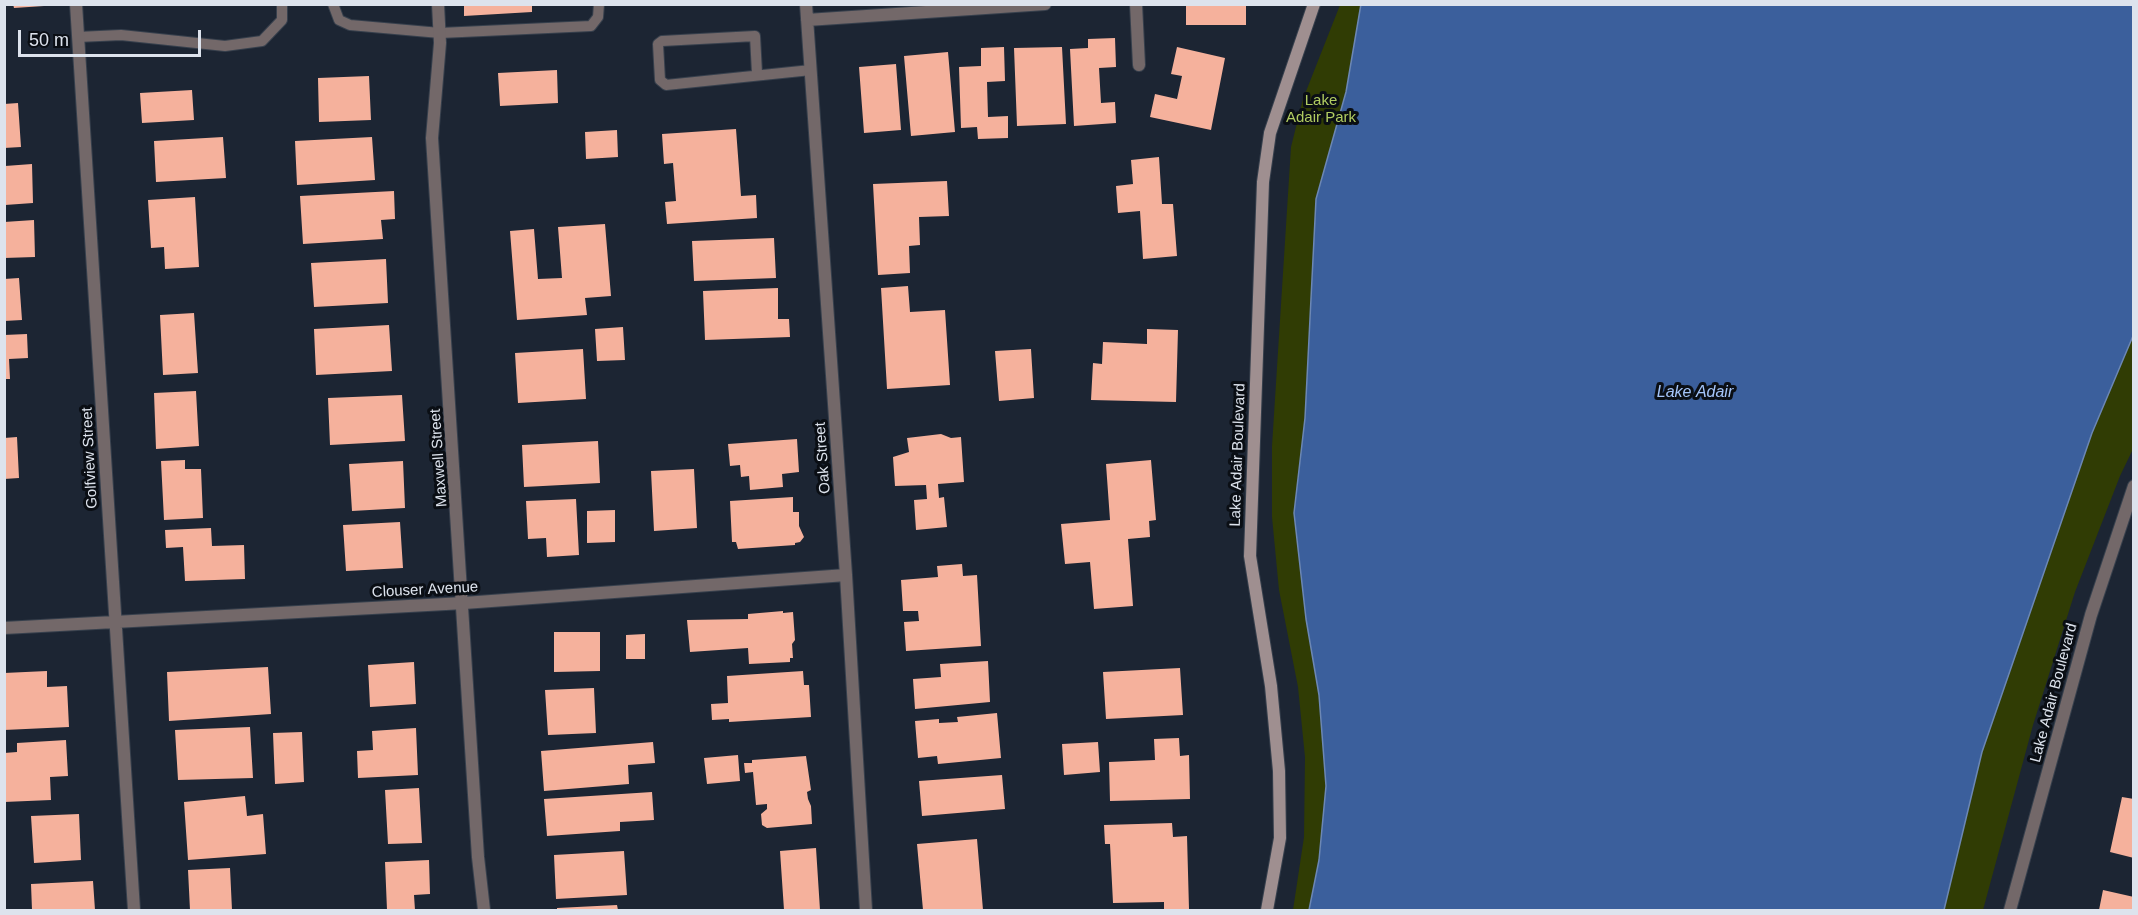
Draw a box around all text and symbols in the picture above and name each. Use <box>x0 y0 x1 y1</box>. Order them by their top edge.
scale bar <box>21 18 204 56</box>
text: 50 m <box>29 30 69 50</box>
park label: Lake Adair Park <box>1286 92 1356 127</box>
street label: Lake Adair Boulevard <box>1227 383 1249 527</box>
water label: Lake Adair <box>1657 383 1733 403</box>
street label: Golfview Street <box>78 407 102 509</box>
street label: Maxwell Street <box>427 408 451 508</box>
street label: Oak Street <box>812 422 834 494</box>
street label: Clouser Avenue <box>371 578 479 602</box>
street label: Lake Adair Boulevard <box>2027 621 2081 765</box>

